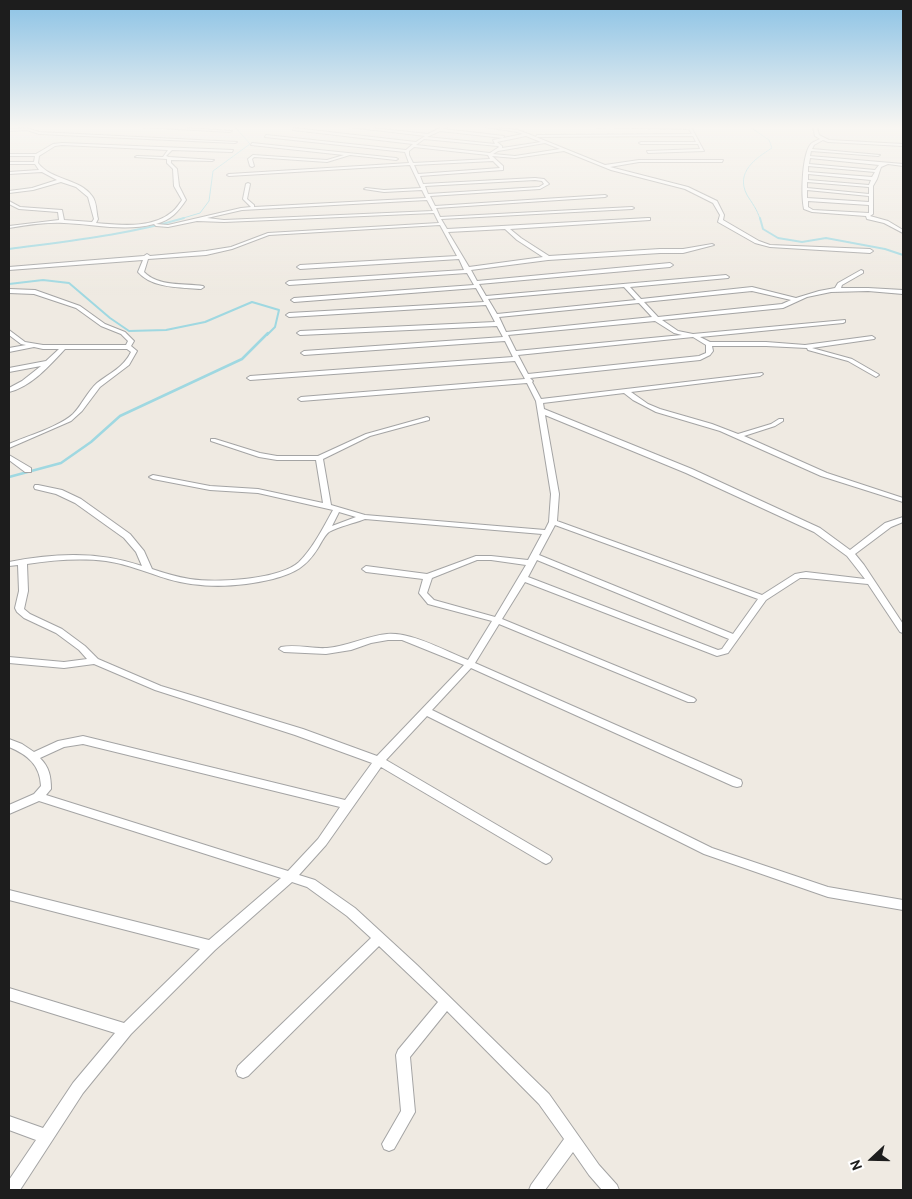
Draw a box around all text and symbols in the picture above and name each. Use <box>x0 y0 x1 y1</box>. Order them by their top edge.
north arrow <box>847 1134 897 1184</box>
text: N <box>848 1157 867 1172</box>

